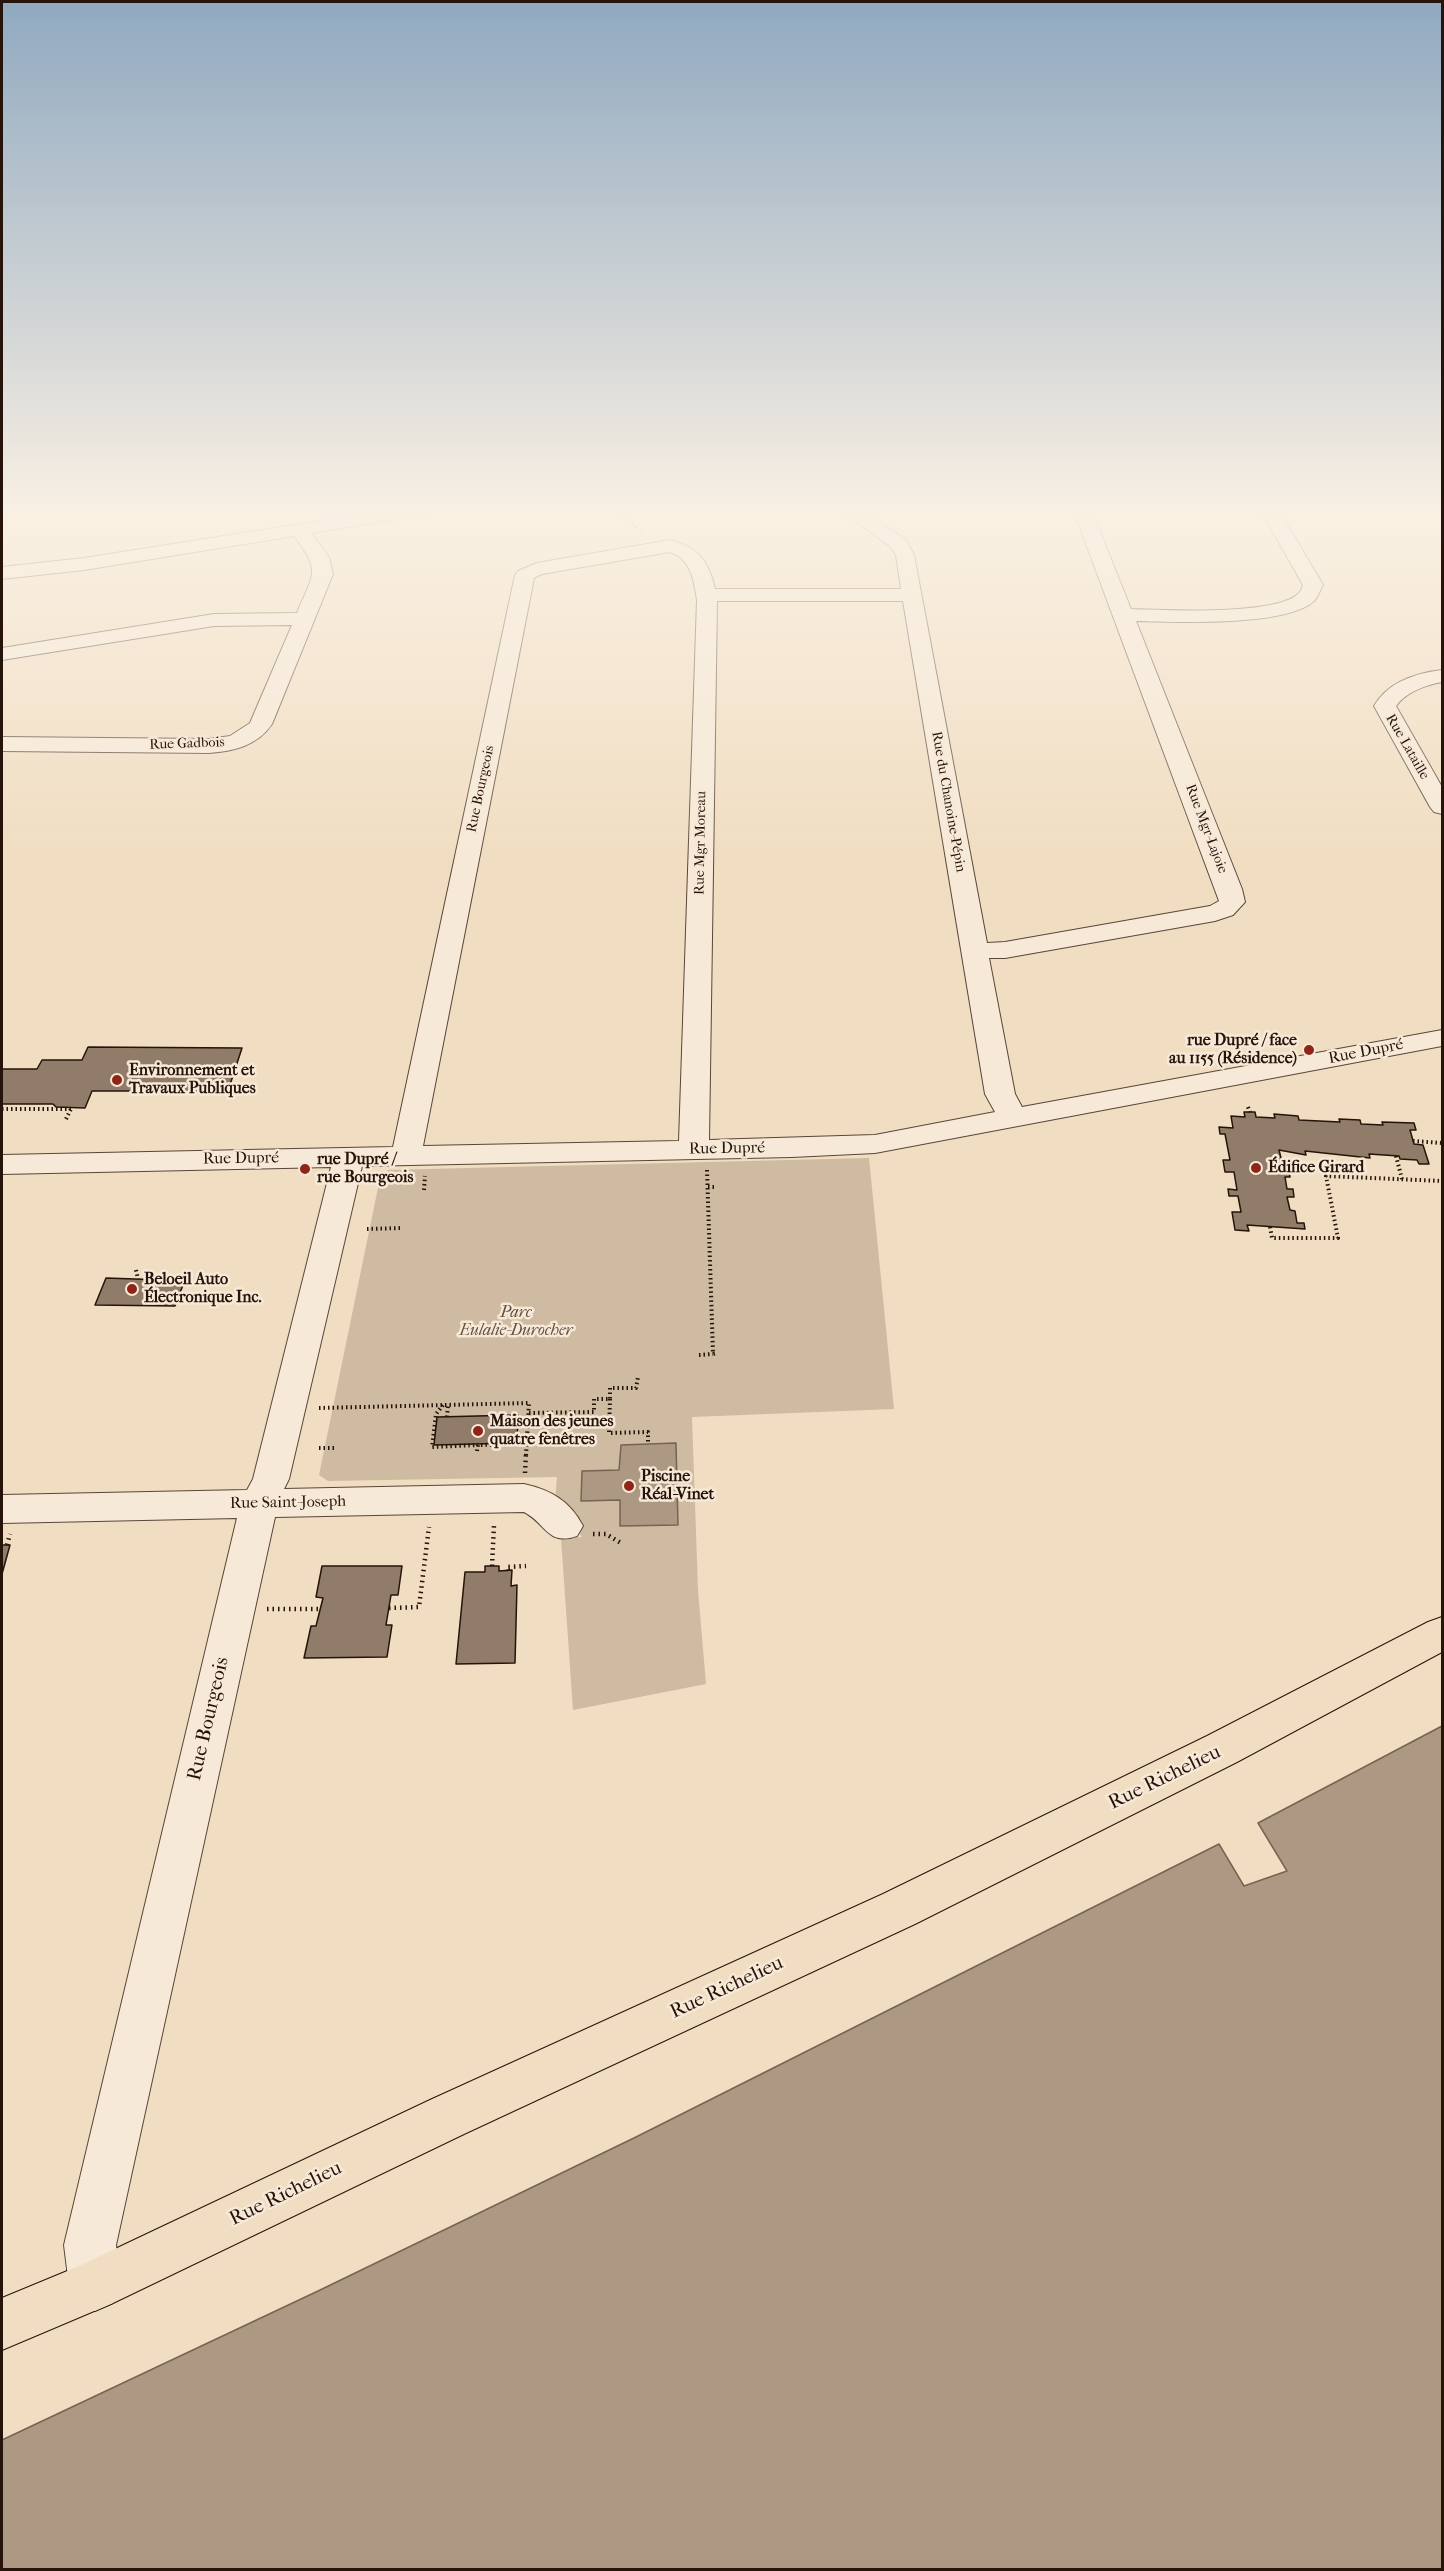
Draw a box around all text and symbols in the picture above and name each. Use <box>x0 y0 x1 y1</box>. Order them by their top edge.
street label: Rue Lataille <box>1382 711 1432 783</box>
street label: Rue du Chanoine-Pépin <box>927 730 969 874</box>
street label: Rue Gadbois <box>149 734 225 754</box>
street label: Rue Bourgeois <box>464 744 498 834</box>
street label: Rue Mgr-Lajoie <box>1181 782 1231 876</box>
street label: Rue Mgr Moreau <box>692 791 710 895</box>
place label: rue Dupré / face au 1155 (Résidence) <box>1169 1031 1297 1069</box>
street label: Rue Dupré <box>1327 1035 1405 1069</box>
marker: rue Dupré / face au 1155 (Résidence) <box>1302 1043 1316 1057</box>
place label: Environnement et Travaux Publiques <box>129 1061 256 1099</box>
marker: Environnement et Travaux Publiques <box>110 1073 124 1087</box>
street label: Rue Dupré <box>689 1139 765 1159</box>
street label: Rue Dupré <box>203 1149 279 1169</box>
place label: rue Dupré / rue Bourgeois <box>317 1150 413 1188</box>
place label: Édifice Girard <box>1268 1158 1364 1178</box>
marker: Édifice Girard <box>1249 1161 1263 1175</box>
marker: rue Dupré / rue Bourgeois <box>298 1162 312 1176</box>
place label: Beloeil Auto Électronique Inc. <box>144 1270 262 1308</box>
marker: Beloeil Auto Électronique Inc. <box>125 1282 139 1296</box>
park label: Parc Eulalie-Durocher <box>459 1303 573 1341</box>
place label: Maison des jeunes quatre fenêtres <box>490 1412 613 1450</box>
marker: Maison des jeunes quatre fenêtres <box>471 1424 485 1438</box>
place label: Piscine Réal-Vinet <box>641 1467 714 1505</box>
marker: Piscine Réal-Vinet <box>622 1479 636 1493</box>
street label: Rue Saint-Joseph <box>230 1492 346 1514</box>
street label: Rue Bourgeois <box>183 1655 235 1783</box>
street label: Rue Richelieu <box>1105 1740 1225 1816</box>
street label: Rue Richelieu <box>667 1951 787 2025</box>
street label: Rue Richelieu <box>226 2156 346 2232</box>

